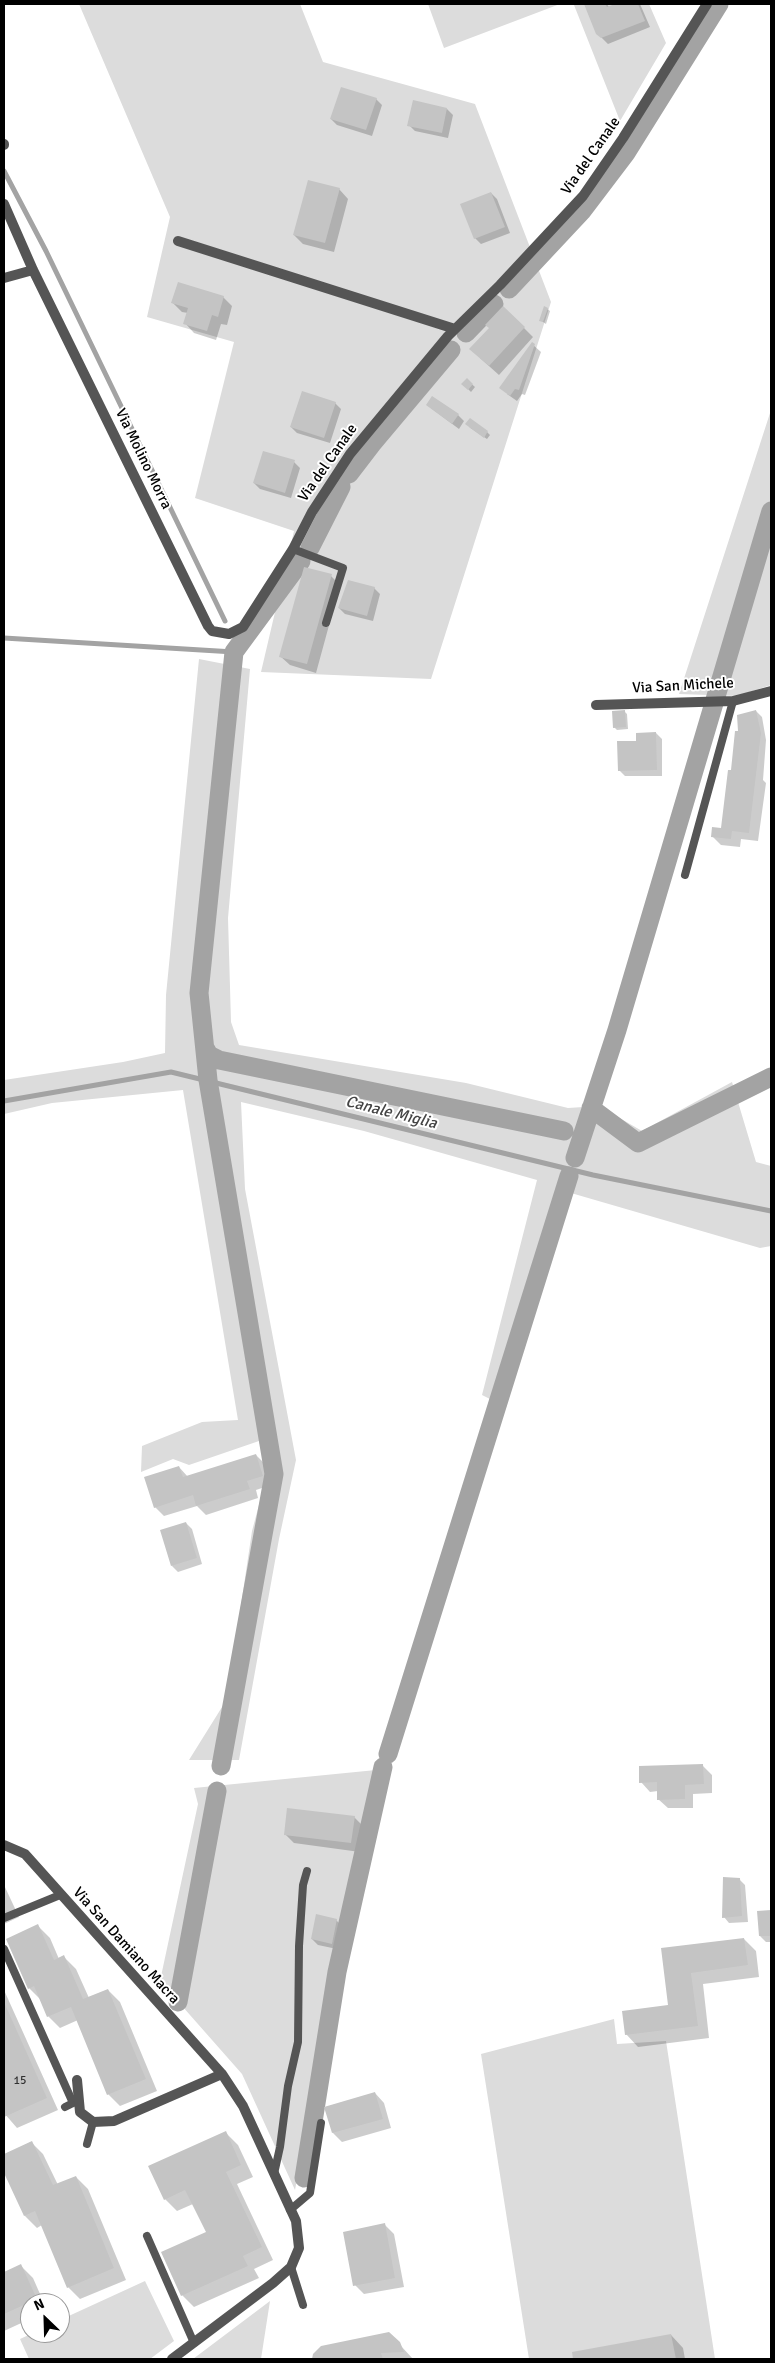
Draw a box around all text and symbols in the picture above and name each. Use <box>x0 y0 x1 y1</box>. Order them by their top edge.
street label: Via del Canale <box>558 114 624 198</box>
street label: Via Molino Morra <box>111 406 175 512</box>
street label: Via del Canale <box>295 421 361 505</box>
street label: Via San Michele <box>632 674 734 698</box>
water label: Canale Miglia <box>343 1092 439 1134</box>
street label: Via San Damiano Macra <box>69 1884 183 2008</box>
house number: 15 <box>14 2074 26 2088</box>
north arrow <box>20 2293 70 2343</box>
text: N <box>31 2295 47 2315</box>

